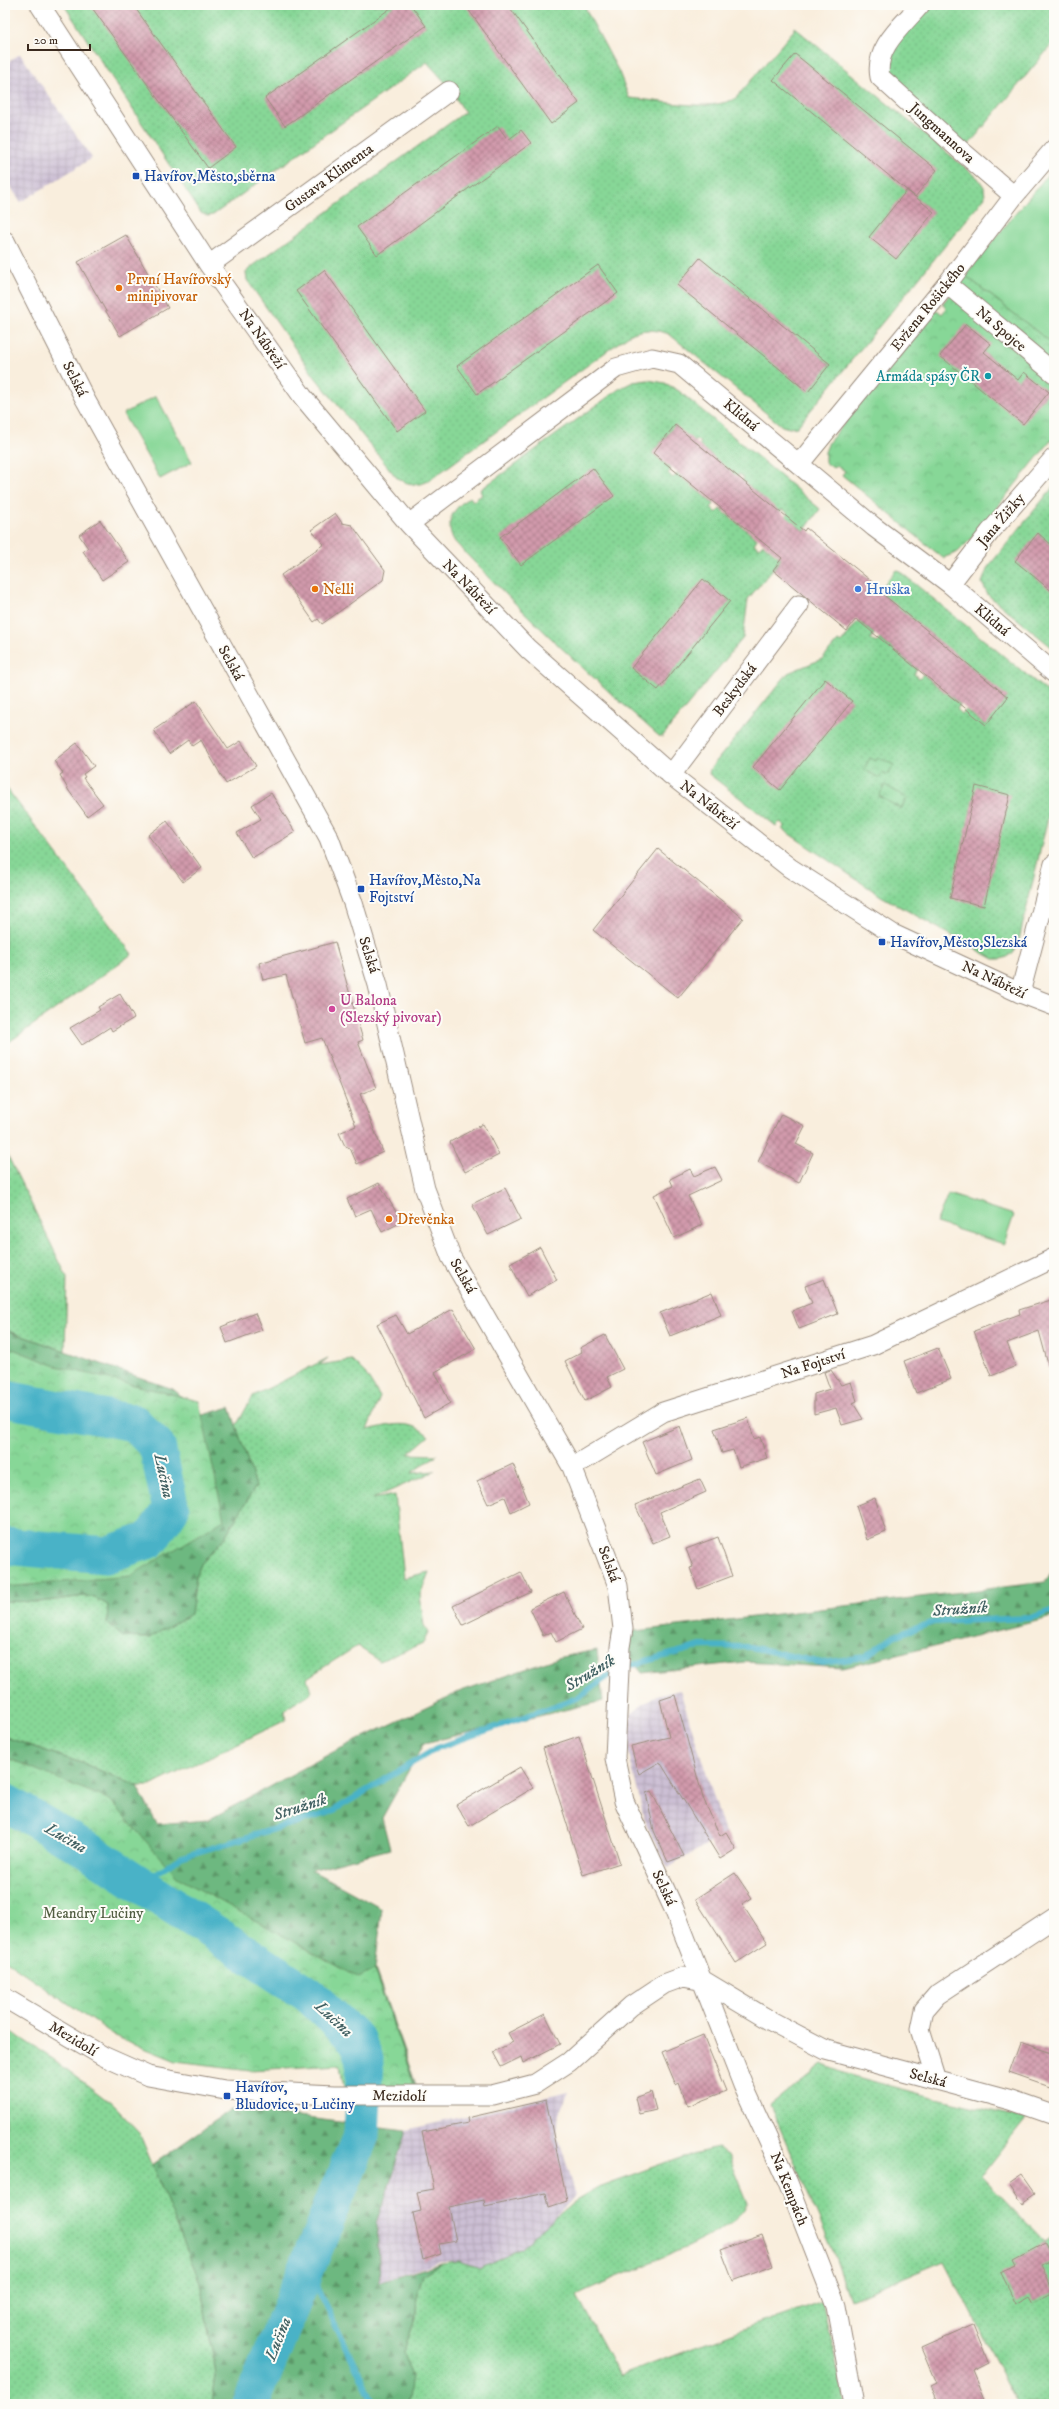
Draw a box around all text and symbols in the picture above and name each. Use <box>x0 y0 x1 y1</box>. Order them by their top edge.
scale bar <box>28 26 90 52</box>
text: 20 m <box>34 33 58 48</box>
street label: Jungmannova <box>904 97 979 168</box>
street label: Gustava Klimenta <box>281 139 378 217</box>
place label: Havířov,Město,sběrna <box>144 167 276 186</box>
marker: Havířov,Město,sběrna <box>131 171 141 181</box>
street label: Evžena Rošického <box>887 259 969 355</box>
place label: První Havířovský minipivovar <box>127 270 232 306</box>
marker: První Havířovský minipivovar <box>114 283 124 293</box>
street label: Na Spojce <box>972 302 1030 356</box>
street label: Na Nábřeží <box>234 305 290 374</box>
street label: Selská <box>58 358 92 401</box>
place label: Armáda spásy ČR <box>876 366 980 386</box>
marker: Armáda spásy ČR <box>983 371 993 381</box>
street label: Klidná <box>719 395 763 436</box>
street label: Jana Žižky <box>972 489 1029 552</box>
street label: Na Nábřeží <box>438 556 501 619</box>
place label: Nelli <box>323 580 354 599</box>
place label: Hruška <box>866 580 911 599</box>
marker: Nelli <box>310 584 320 594</box>
marker: Hruška <box>853 584 863 594</box>
street label: Klidná <box>970 600 1014 641</box>
street label: Selská <box>214 642 249 685</box>
street label: Beskydská <box>709 659 761 720</box>
street label: Na Nábřeží <box>676 776 743 834</box>
place label: Havířov,Město,Na Fojtství <box>369 871 481 907</box>
marker: Havířov,Město,Na Fojtství <box>356 884 366 894</box>
place label: Havířov,Město,Slezská <box>890 933 1028 952</box>
street label: Selská <box>354 934 384 976</box>
marker: Havířov,Město,Slezská <box>877 937 887 947</box>
street label: Na Nábřeží <box>959 957 1030 1004</box>
place label: U Balona (Slezský pivovar) <box>340 991 442 1027</box>
marker: U Balona (Slezský pivovar) <box>327 1004 337 1014</box>
place label: Dřevěnka <box>397 1210 455 1229</box>
marker: Dřevěnka <box>384 1214 394 1224</box>
street label: Selská <box>445 1255 481 1297</box>
street label: Na Fojtství <box>779 1344 849 1383</box>
water label: Lučina <box>149 1451 178 1500</box>
street label: Selská <box>594 1543 625 1585</box>
water label: Stružník <box>931 1597 988 1621</box>
water label: Stružník <box>560 1650 619 1696</box>
water label: Stružník <box>270 1789 330 1825</box>
water label: Lučina <box>41 1818 90 1858</box>
street label: Selská <box>647 1867 681 1910</box>
park label: Meandry Lučiny <box>43 1904 144 1923</box>
water label: Lučina <box>310 1996 357 2042</box>
street label: Mezidolí <box>45 2017 102 2061</box>
street label: Selská <box>907 2064 949 2092</box>
place label: Havířov, Bludovice, u Lučiny <box>235 2078 356 2114</box>
street label: Mezidolí <box>372 2086 427 2106</box>
marker: Havířov, Bludovice, u Lučiny <box>222 2091 232 2101</box>
street label: Na Kempách <box>766 2149 812 2229</box>
water label: Lučina <box>260 2314 296 2364</box>

